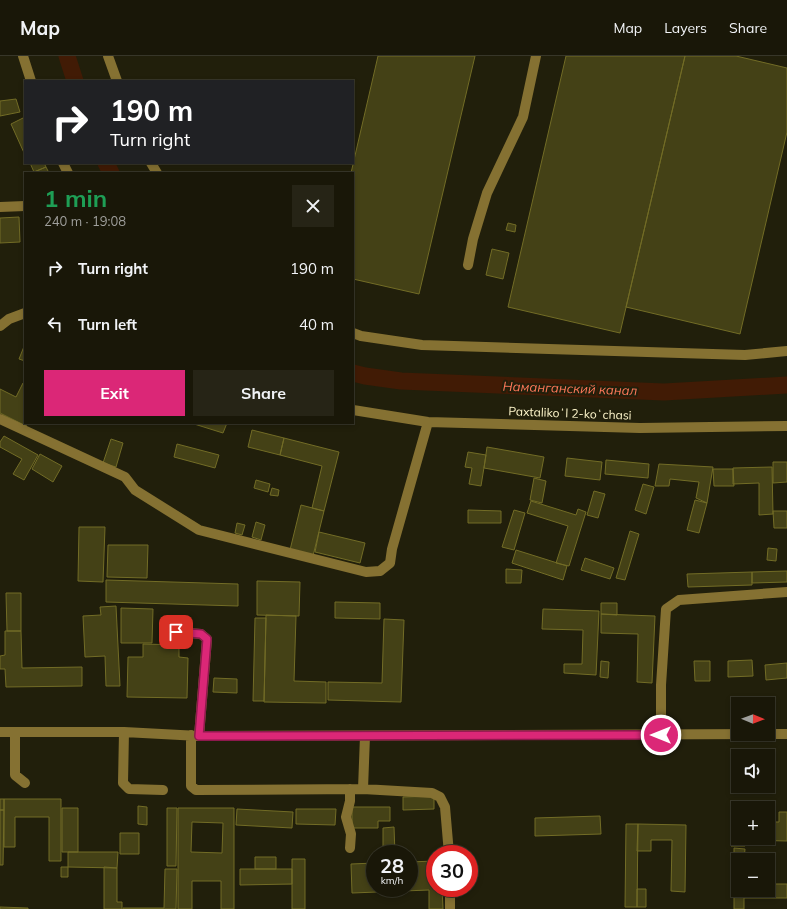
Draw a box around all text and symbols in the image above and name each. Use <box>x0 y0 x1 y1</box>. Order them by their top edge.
text: Map <box>20 16 60 40</box>
text: Map <box>613 19 642 37</box>
text: Layers <box>664 19 707 37</box>
text: Share <box>729 19 767 37</box>
text: 190 m <box>110 93 193 128</box>
icon: right <box>44 96 96 148</box>
text: Turn right <box>110 128 190 151</box>
text: 1 min <box>44 183 107 213</box>
button: close <box>292 185 334 227</box>
text: 240 m · 19:08 <box>44 213 126 229</box>
icon: right <box>44 257 66 279</box>
text: Turn right <box>78 259 148 278</box>
text: 190 m <box>290 259 334 278</box>
icon: left <box>44 313 66 335</box>
text: Turn left <box>78 315 137 334</box>
text: 40 m <box>299 315 334 334</box>
button: Exit <box>44 370 185 416</box>
button: Share <box>193 370 334 416</box>
water label: Наманганский канал <box>503 378 638 398</box>
street label: Paxtalikoʻl 2-koʻchasi <box>508 403 632 423</box>
pin <box>159 615 193 649</box>
icon: arrive <box>165 621 187 643</box>
north arrow <box>731 697 775 741</box>
map controls <box>731 697 775 897</box>
position arrow <box>640 714 682 756</box>
button: sound <box>731 749 775 793</box>
button: + <box>731 801 775 845</box>
speed limit sign: 30 <box>426 845 478 897</box>
text: 28 <box>380 853 404 878</box>
button: − <box>731 853 775 897</box>
text: km/h <box>381 874 403 887</box>

